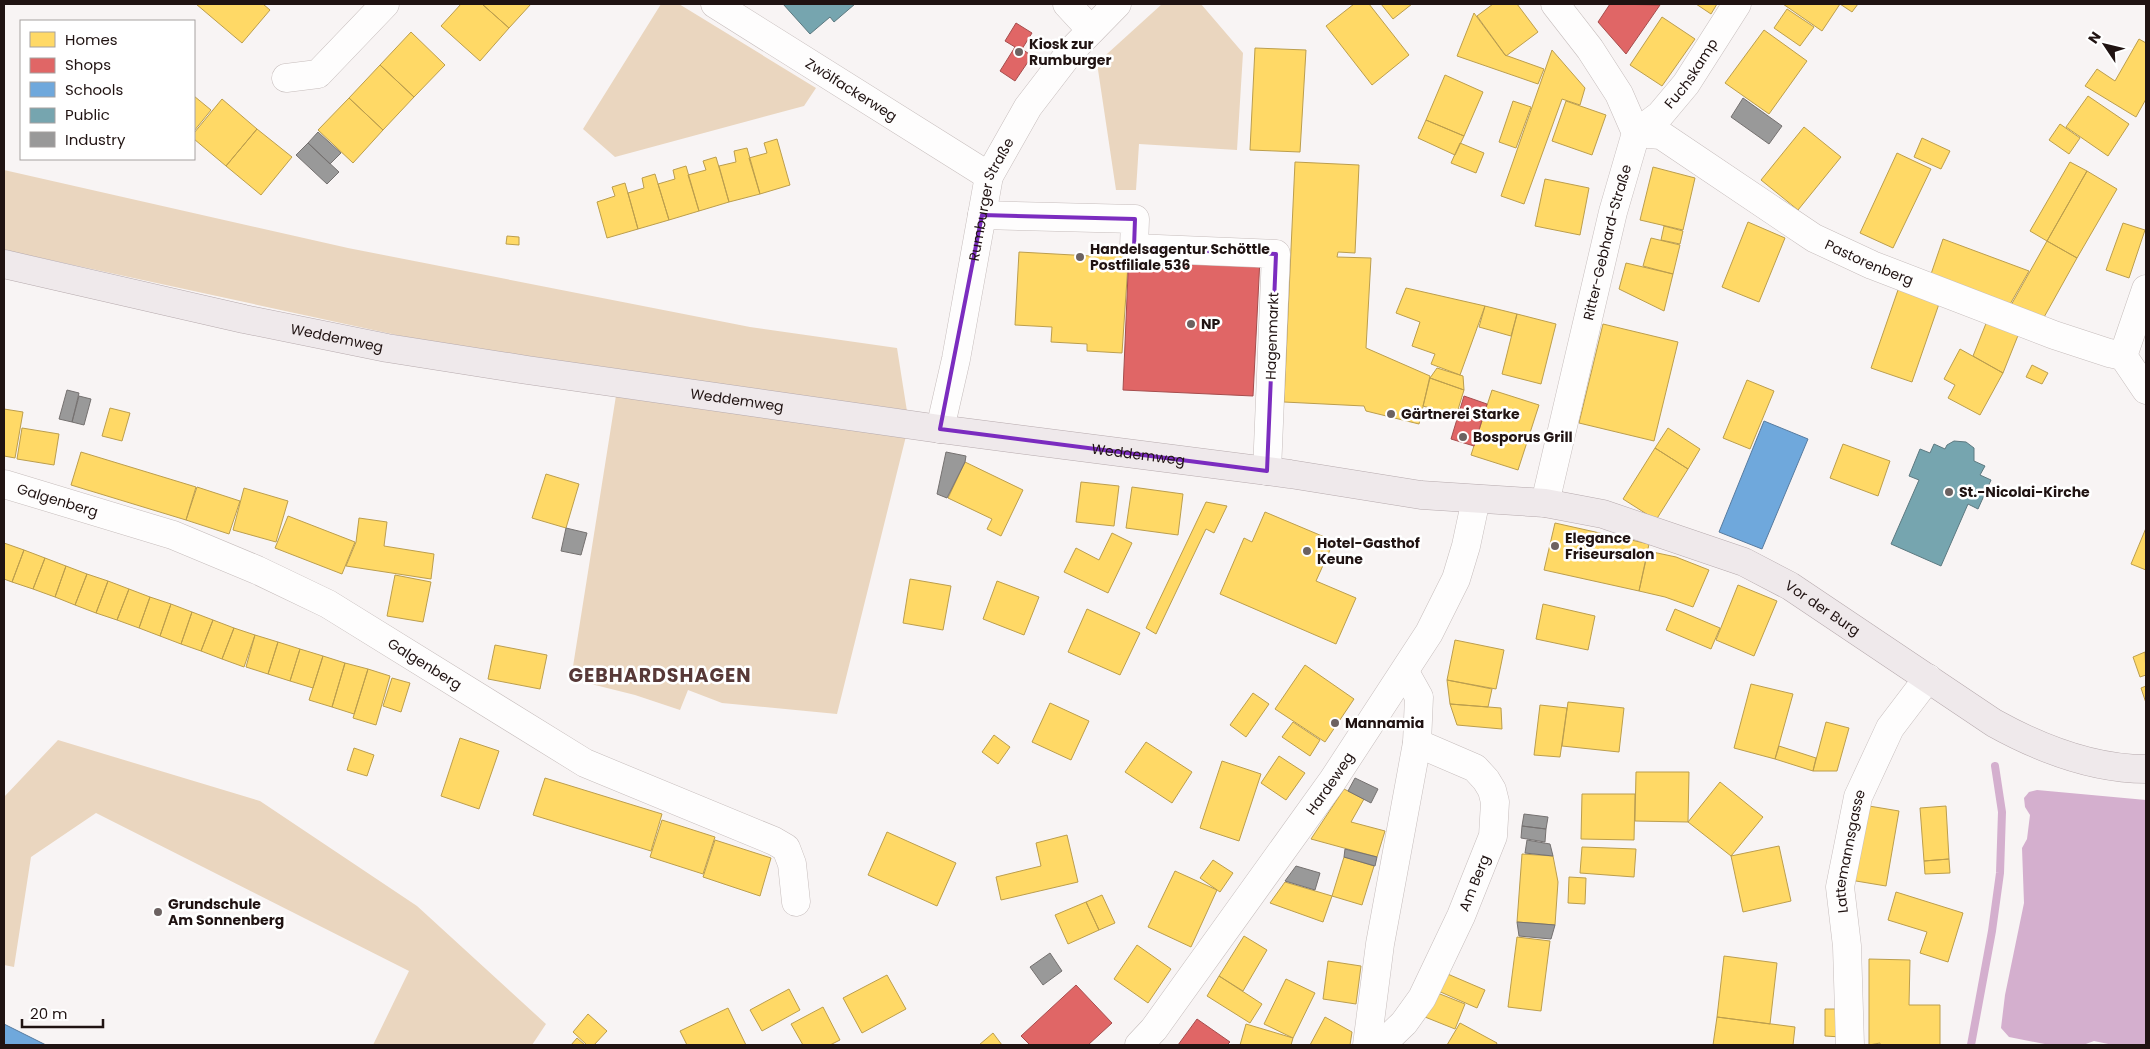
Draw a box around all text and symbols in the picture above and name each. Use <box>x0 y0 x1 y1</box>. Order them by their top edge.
legend <box>20 20 195 160</box>
north arrow <box>2080 20 2130 70</box>
text: N <box>2083 27 2106 48</box>
text: Homes <box>65 29 118 50</box>
place label: Kiosk zur Rumburger <box>1029 34 1111 70</box>
street label: Fuchskamp <box>1660 35 1723 113</box>
marker: Kiosk zur Rumburger <box>1013 46 1025 58</box>
street label: Zwölfackerweg <box>802 53 901 126</box>
text: Shops <box>65 54 111 75</box>
text: Schools <box>65 79 123 100</box>
text: Public <box>65 104 110 125</box>
text: Industry <box>65 129 126 150</box>
street label: Rumburger Straße <box>964 134 1019 263</box>
street label: Ritter-Gebhard-Straße <box>1578 162 1636 322</box>
street label: Pastorenberg <box>1822 234 1917 290</box>
place label: Handelsagentur Schöttle Postfiliale 536 <box>1090 239 1270 275</box>
marker: Handelsagentur Schöttle Postfiliale 536 <box>1074 251 1086 263</box>
street label: Hagenmarkt <box>1260 292 1284 380</box>
place label: NP <box>1201 314 1221 334</box>
marker: NP <box>1185 318 1197 330</box>
street label: Weddemweg <box>289 319 385 357</box>
street label: Weddemweg <box>689 383 785 417</box>
place label: Gärtnerei Starke <box>1401 404 1520 424</box>
marker: Gärtnerei Starke <box>1385 408 1397 420</box>
place label: Bosporus Grill <box>1473 427 1573 447</box>
marker: Bosporus Grill <box>1457 431 1469 443</box>
street label: Weddemweg <box>1090 439 1186 470</box>
street label: Galgenberg <box>15 478 101 522</box>
place label: St.-Nicolai-Kirche <box>1959 482 2090 502</box>
marker: St.-Nicolai-Kirche <box>1943 486 1955 498</box>
place label: Elegance Friseursalon <box>1565 528 1654 564</box>
place label: Hotel-Gasthof Keune <box>1317 533 1420 569</box>
marker: Elegance Friseursalon <box>1549 540 1561 552</box>
marker: Hotel-Gasthof Keune <box>1301 545 1313 557</box>
street label: Vor der Burg <box>1781 575 1864 640</box>
street label: Galgenberg <box>384 633 466 694</box>
district label: GEBHARDSHAGEN <box>569 662 752 689</box>
place label: Mannamia <box>1345 713 1424 733</box>
marker: Mannamia <box>1329 717 1341 729</box>
street label: Hardeweg <box>1301 748 1359 819</box>
street label: Lattemannsgasse <box>1830 786 1870 914</box>
street label: Am Berg <box>1454 852 1495 914</box>
place label: Grundschule Am Sonnenberg <box>168 894 284 930</box>
marker: Grundschule Am Sonnenberg <box>152 906 164 918</box>
scale bar <box>22 996 104 1028</box>
text: 20 m <box>30 1003 68 1024</box>

